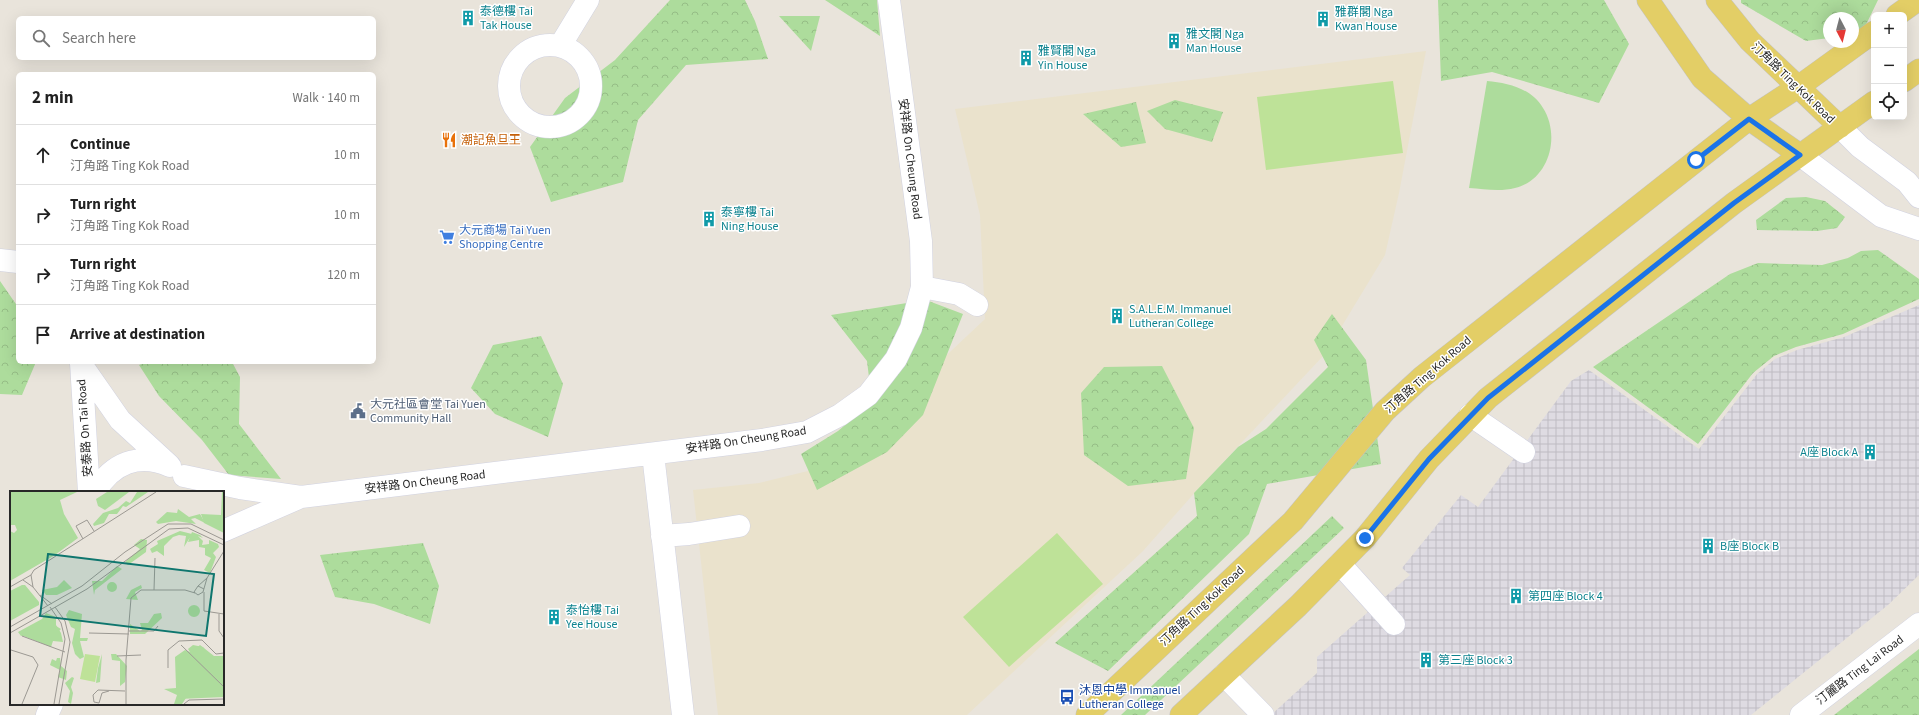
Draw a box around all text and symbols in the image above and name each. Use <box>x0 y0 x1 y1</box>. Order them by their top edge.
place label: 泰德樓 Tai Tak House <box>480 3 533 34</box>
place label: 雅群閣 Nga Kwan House <box>1335 4 1397 35</box>
building icon: 泰德樓 Tai Tak House <box>459 9 477 27</box>
building icon: 雅群閣 Nga Kwan House <box>1314 10 1332 28</box>
north arrow <box>1823 12 1859 48</box>
map controls <box>1871 12 1907 120</box>
button: + <box>1871 12 1907 48</box>
search box <box>16 16 376 60</box>
place label: 雅文閣 Nga Man House <box>1186 26 1244 57</box>
icon: search <box>30 27 52 49</box>
text: Search here <box>62 28 136 49</box>
building icon: 雅文閣 Nga Man House <box>1165 32 1183 50</box>
street label: 汀角路 Ting Kok Road <box>1747 39 1839 127</box>
place label: 雅賢閣 Nga Yin House <box>1037 43 1096 74</box>
button: − <box>1871 48 1907 84</box>
building icon: 雅賢閣 Nga Yin House <box>1017 49 1035 67</box>
button: locate <box>1871 84 1907 120</box>
text: 2 min <box>32 86 73 110</box>
text: Walk · 140 m <box>292 89 360 107</box>
street label: 安祥路 On Cheung Road <box>894 97 926 221</box>
restaurant icon: 潮記魚旦王 <box>440 131 458 149</box>
place label: 潮記魚旦王 <box>461 132 521 149</box>
text: Continue <box>70 134 130 155</box>
icon: ahead <box>32 144 54 166</box>
text: 10 m <box>334 146 360 164</box>
route start <box>1687 151 1705 169</box>
text: 汀角路 Ting Kok Road <box>70 157 189 175</box>
text: Turn right <box>70 194 136 215</box>
icon: right <box>32 204 54 226</box>
place label: 泰寧樓 Tai Ning House <box>721 204 779 235</box>
text: 10 m <box>334 206 360 224</box>
building icon: 泰寧樓 Tai Ning House <box>700 210 718 228</box>
text: 汀角路 Ting Kok Road <box>70 217 189 235</box>
place label: 大元商場 Tai Yuen Shopping Centre <box>459 222 551 253</box>
supermarket icon: 大元商場 Tai Yuen Shopping Centre <box>438 228 456 246</box>
text: Turn right <box>70 254 136 275</box>
icon: right <box>32 264 54 286</box>
text: 120 m <box>327 266 360 284</box>
text: 汀角路 Ting Kok Road <box>70 277 189 295</box>
place label: S.A.L.E.M. Immanuel Lutheran College <box>1129 301 1231 332</box>
building icon: S.A.L.E.M. Immanuel Lutheran College <box>1108 307 1126 325</box>
icon: arrive <box>32 324 54 346</box>
text: Arrive at destination <box>70 324 205 345</box>
street label: 汀角路 Ting Kok Road <box>1381 332 1475 418</box>
street label: 安泰路 On Tai Road <box>73 378 97 478</box>
place label: 大元社區會堂 Tai Yuen Community Hall <box>370 396 486 427</box>
public building icon: 大元社區會堂 Tai Yuen Community Hall <box>349 402 367 420</box>
street label: 安祥路 On Cheung Road <box>684 422 808 458</box>
building icon: A座 Block A <box>1861 443 1879 461</box>
place label: A座 Block A <box>1800 444 1858 461</box>
street label: 安祥路 On Cheung Road <box>363 466 487 498</box>
inset map <box>10 491 224 705</box>
route end <box>1356 529 1374 547</box>
building icon: B座 Block B <box>1699 537 1717 555</box>
place label: B座 Block B <box>1720 538 1779 555</box>
street label: 汀角路 Ting Kok Road <box>1156 562 1248 650</box>
building icon: 第四座 Block 4 <box>1507 587 1525 605</box>
place label: 第四座 Block 4 <box>1528 588 1603 605</box>
place label: 泰怡樓 Tai Yee House <box>565 602 619 633</box>
building icon: 泰怡樓 Tai Yee House <box>545 608 563 626</box>
street label: 汀麗路 Ting Lai Road <box>1813 631 1907 709</box>
building icon: 第三座 Block 3 <box>1417 651 1435 669</box>
place label: 第三座 Block 3 <box>1438 652 1513 669</box>
place label: 沐恩中學 Immanuel Lutheran College <box>1079 682 1181 713</box>
bus stop icon: 沐恩中學 Immanuel Lutheran College <box>1058 688 1076 706</box>

